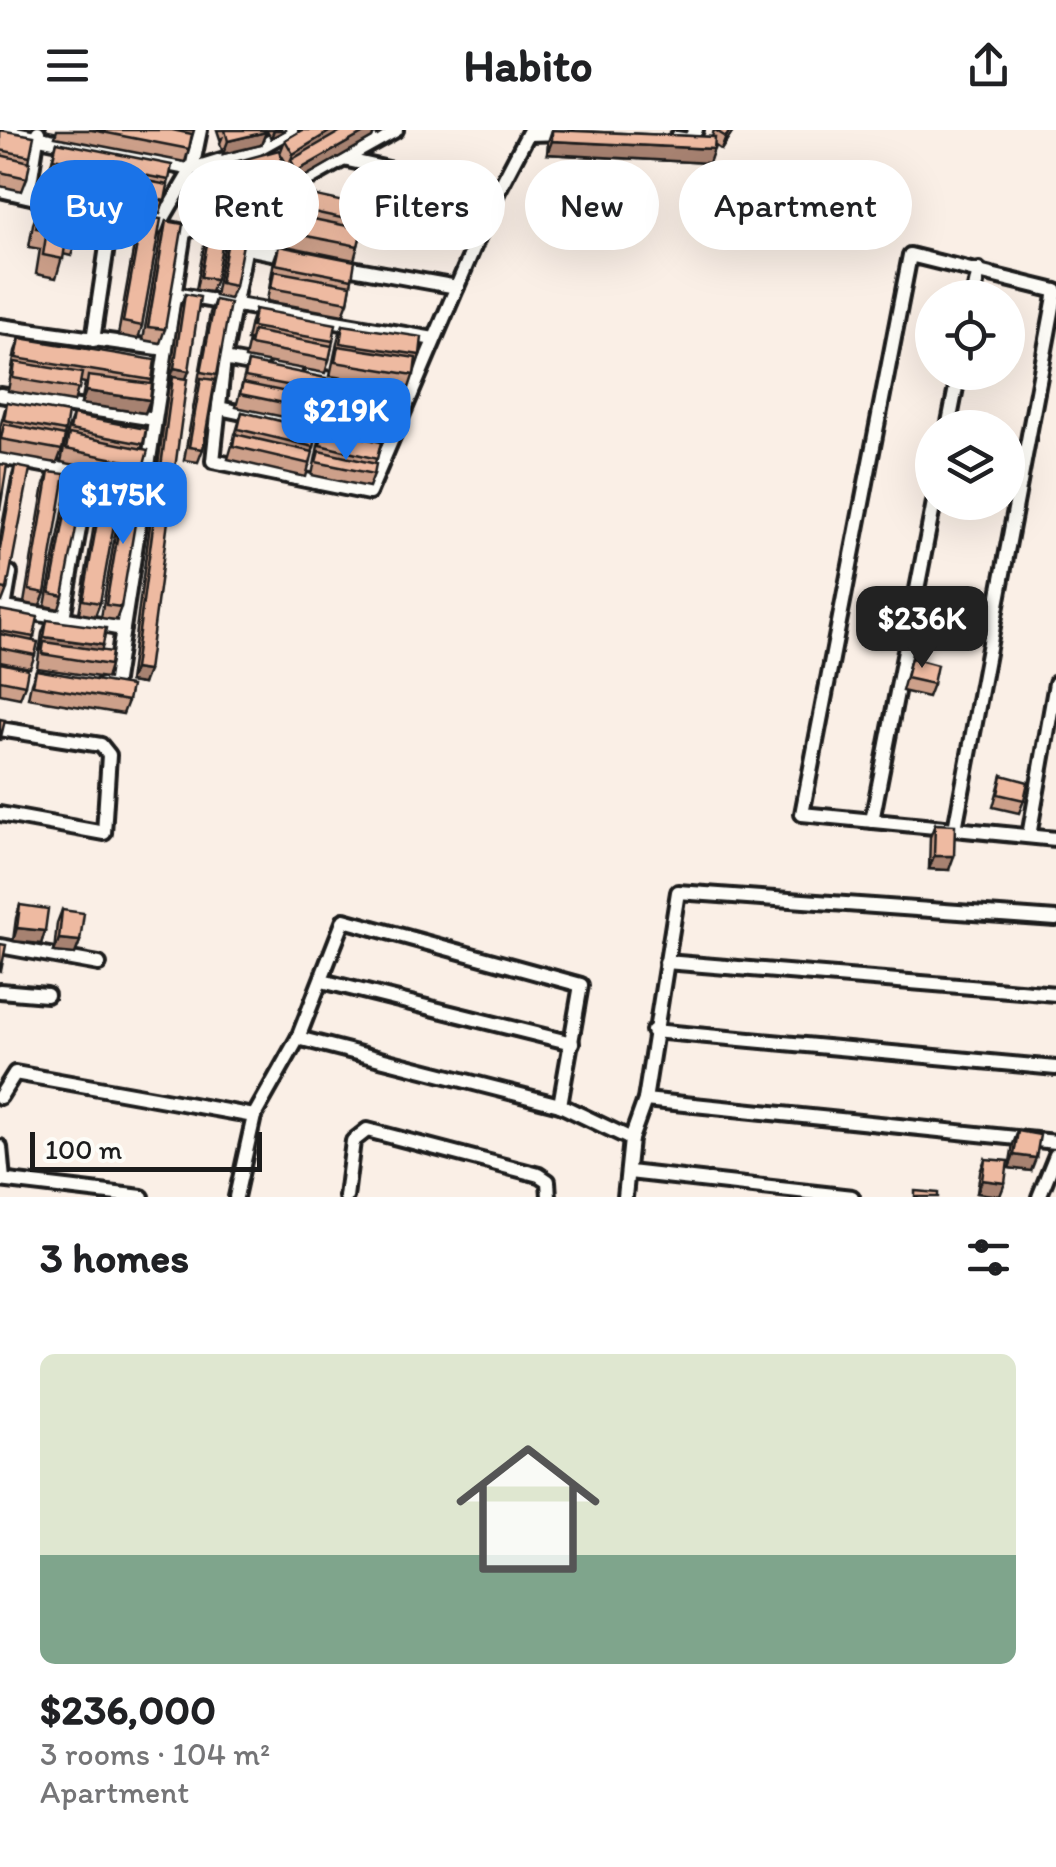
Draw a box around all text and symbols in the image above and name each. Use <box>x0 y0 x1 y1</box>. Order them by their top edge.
icon: menu <box>40 38 95 93</box>
text: Habito <box>463 38 593 92</box>
icon: share <box>961 38 1016 93</box>
chip: Buy <box>30 160 158 250</box>
chip: Rent <box>178 160 319 250</box>
chip: Filters <box>339 160 505 250</box>
chip: New <box>525 160 659 250</box>
chip: Apartment <box>679 160 912 250</box>
map controls <box>915 280 1025 520</box>
button: locate <box>915 280 1025 390</box>
pin: $219K <box>276 378 416 463</box>
text: $219K <box>303 391 389 429</box>
button: layers <box>915 410 1025 520</box>
pin: $175K <box>53 462 193 547</box>
text: $175K <box>81 475 165 513</box>
pin: $236K <box>852 586 992 671</box>
text: $236K <box>878 599 966 637</box>
scale bar <box>30 1127 262 1172</box>
text: 100 m <box>45 1132 122 1166</box>
icon: filters <box>961 1230 1016 1285</box>
text: 3 homes <box>40 1232 189 1283</box>
icon: home <box>438 1419 618 1599</box>
text: $236,000 <box>40 1684 216 1735</box>
text: 3 rooms · 104 m² <box>40 1735 270 1773</box>
text: Apartment <box>40 1773 189 1811</box>

